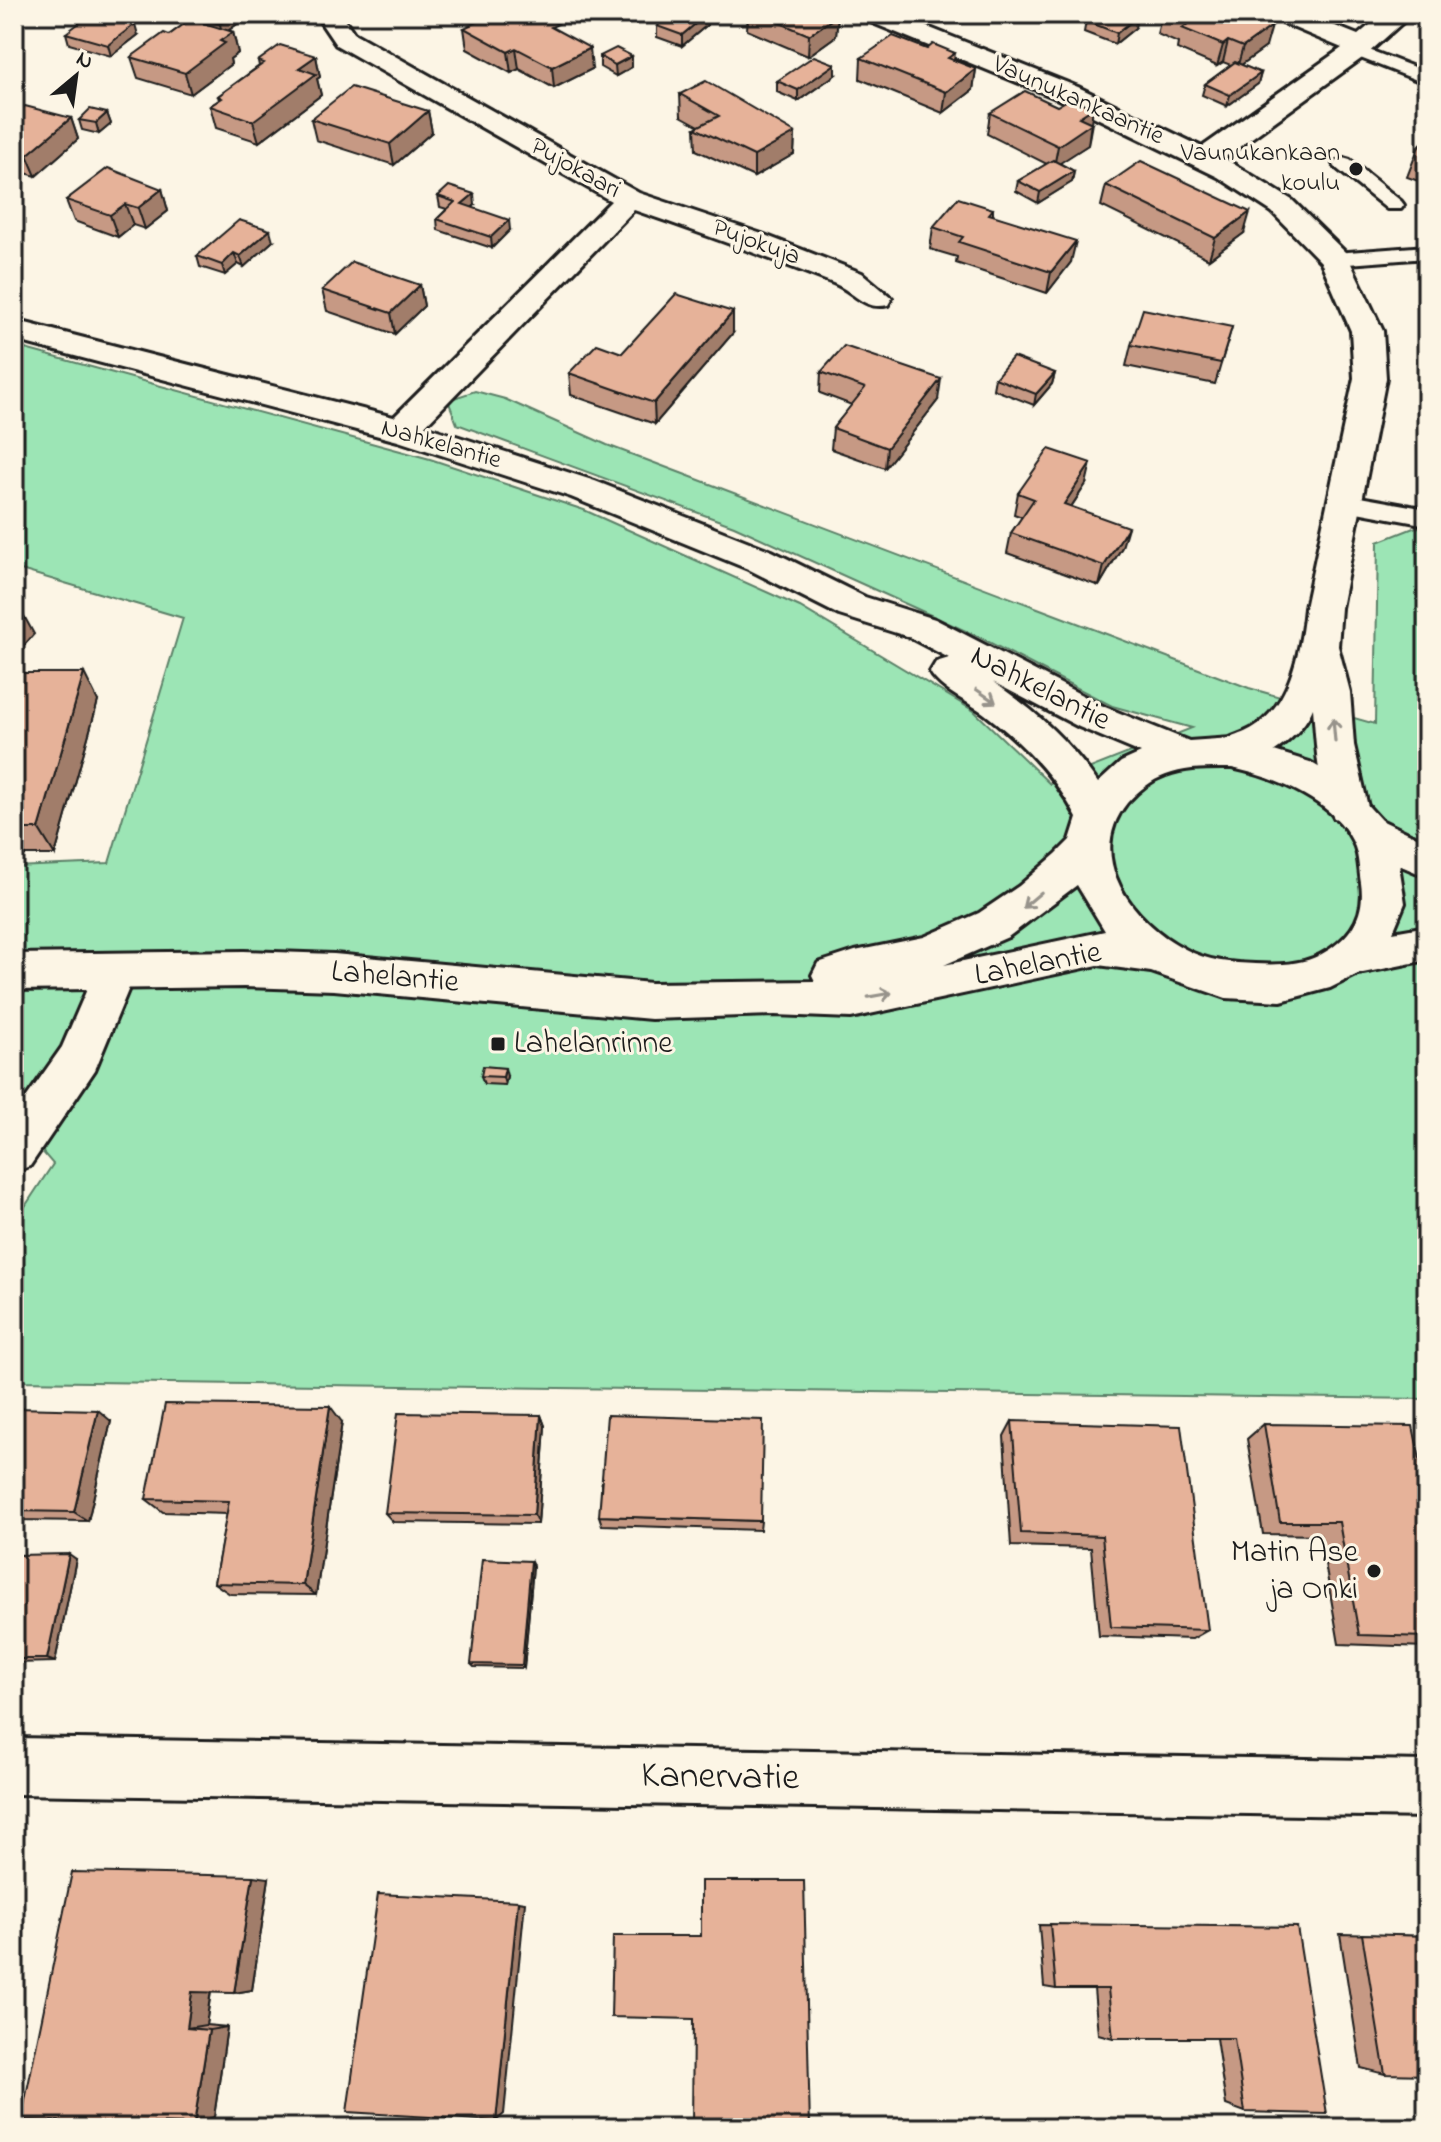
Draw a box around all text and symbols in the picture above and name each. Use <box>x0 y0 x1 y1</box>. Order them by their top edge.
north arrow <box>36 36 116 116</box>
text: N <box>70 44 98 79</box>
street label: Vaunukankaantie <box>985 46 1170 156</box>
street label: Pujokaari <box>523 129 627 209</box>
place label: Vaunukankaan koulu <box>1180 135 1340 203</box>
marker: Vaunukankaan koulu <box>1347 160 1365 178</box>
street label: Pujokuja <box>706 209 806 277</box>
street label: Nahkelantie <box>377 410 506 480</box>
street label: Nahkelantie <box>962 634 1119 745</box>
one-way arrow <box>975 688 997 704</box>
one-way arrow <box>1326 717 1341 744</box>
one-way arrow <box>1022 891 1043 909</box>
street label: Lahelantie <box>971 930 1106 1000</box>
street label: Lahelantie <box>329 949 461 1007</box>
one-way arrow <box>867 986 893 1001</box>
place label: Lahelanrinne <box>514 1021 673 1068</box>
marker: Lahelanrinne <box>489 1035 507 1053</box>
place label: Matin Ase ja Onki <box>1231 1530 1359 1614</box>
marker: Matin Ase ja Onki <box>1365 1562 1383 1580</box>
street label: Kanervatie <box>640 1749 801 1807</box>

